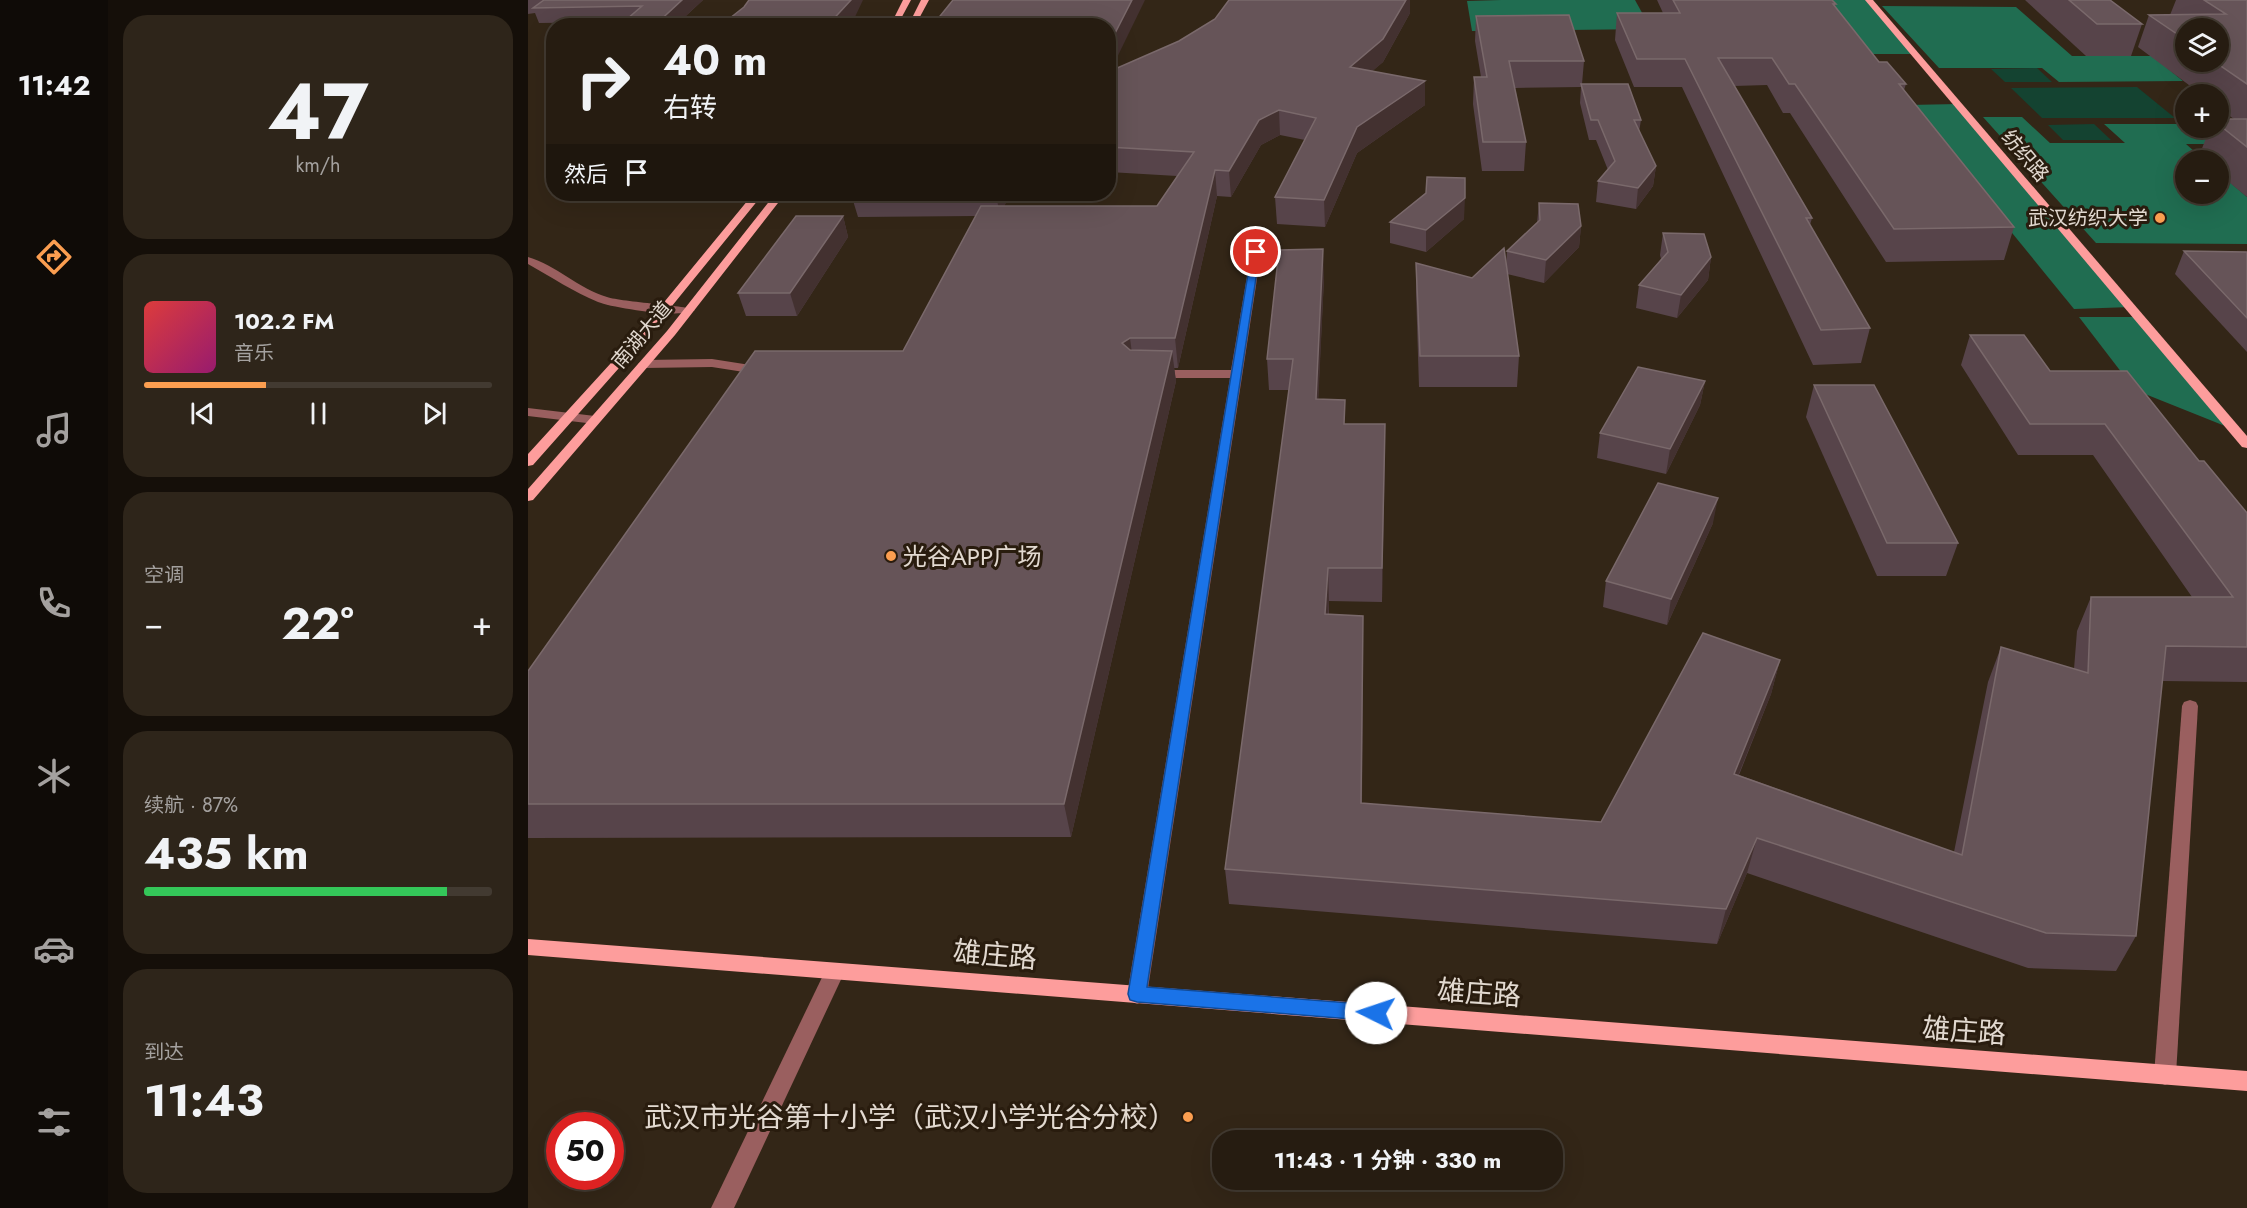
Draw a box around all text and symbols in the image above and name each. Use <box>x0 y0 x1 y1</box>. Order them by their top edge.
map controls <box>2175 18 2229 204</box>
button: layers <box>2175 18 2229 72</box>
text: 40 m <box>663 30 767 91</box>
icon: right <box>564 42 642 120</box>
text: 47 <box>267 56 369 168</box>
text: 11:42 <box>18 66 90 105</box>
button: + <box>2175 84 2229 138</box>
text: 右转 <box>663 88 717 127</box>
street label: 纺织路 <box>1995 124 2055 188</box>
button: − <box>2175 150 2229 204</box>
text: km/h <box>295 151 341 180</box>
icon: arrive <box>620 156 653 189</box>
text: 然后 <box>564 158 608 190</box>
place label: 武汉纺织大学 <box>2028 204 2148 233</box>
marker: 武汉纺织大学 <box>2153 211 2167 225</box>
pin <box>1230 226 1281 277</box>
icon: arrive <box>1239 235 1272 268</box>
icon: directions <box>33 236 75 278</box>
street label: 南湖大道 <box>605 295 679 375</box>
text: 102.2 FM <box>234 305 334 337</box>
text: 音乐 <box>234 339 274 368</box>
icon: previous <box>186 397 219 430</box>
icon: pause <box>302 397 335 430</box>
icon: next <box>418 397 451 430</box>
icon: music <box>33 409 75 451</box>
place label: 光谷APP广场 <box>903 539 1041 574</box>
marker: 光谷APP广场 <box>884 549 898 563</box>
text: 空调 <box>144 561 184 590</box>
icon: phone <box>33 582 75 624</box>
text: 22° <box>281 591 354 656</box>
text: − <box>144 600 163 647</box>
text: + <box>472 600 492 647</box>
icon: climate <box>33 755 75 797</box>
text: 续航 · 87% <box>144 791 238 820</box>
text: 435 km <box>144 821 309 886</box>
icon: car <box>33 928 75 970</box>
street label: 雄庄路 <box>951 931 1039 979</box>
street label: 雄庄路 <box>1436 970 1522 1016</box>
position arrow <box>1344 981 1408 1045</box>
street label: 雄庄路 <box>1921 1008 2007 1054</box>
text: 到达 <box>144 1038 184 1067</box>
text: 11:43 <box>144 1068 264 1133</box>
place label: 武汉市光谷第十小学（武汉小学光谷分校） <box>644 1097 1176 1138</box>
icon: filters <box>33 1101 75 1143</box>
marker: 武汉市光谷第十小学（武汉小学光谷分校） <box>1181 1110 1195 1124</box>
speed limit sign: 50 <box>546 1112 624 1190</box>
text: 11:43 · 1 分钟 · 330 m <box>1274 1144 1501 1176</box>

